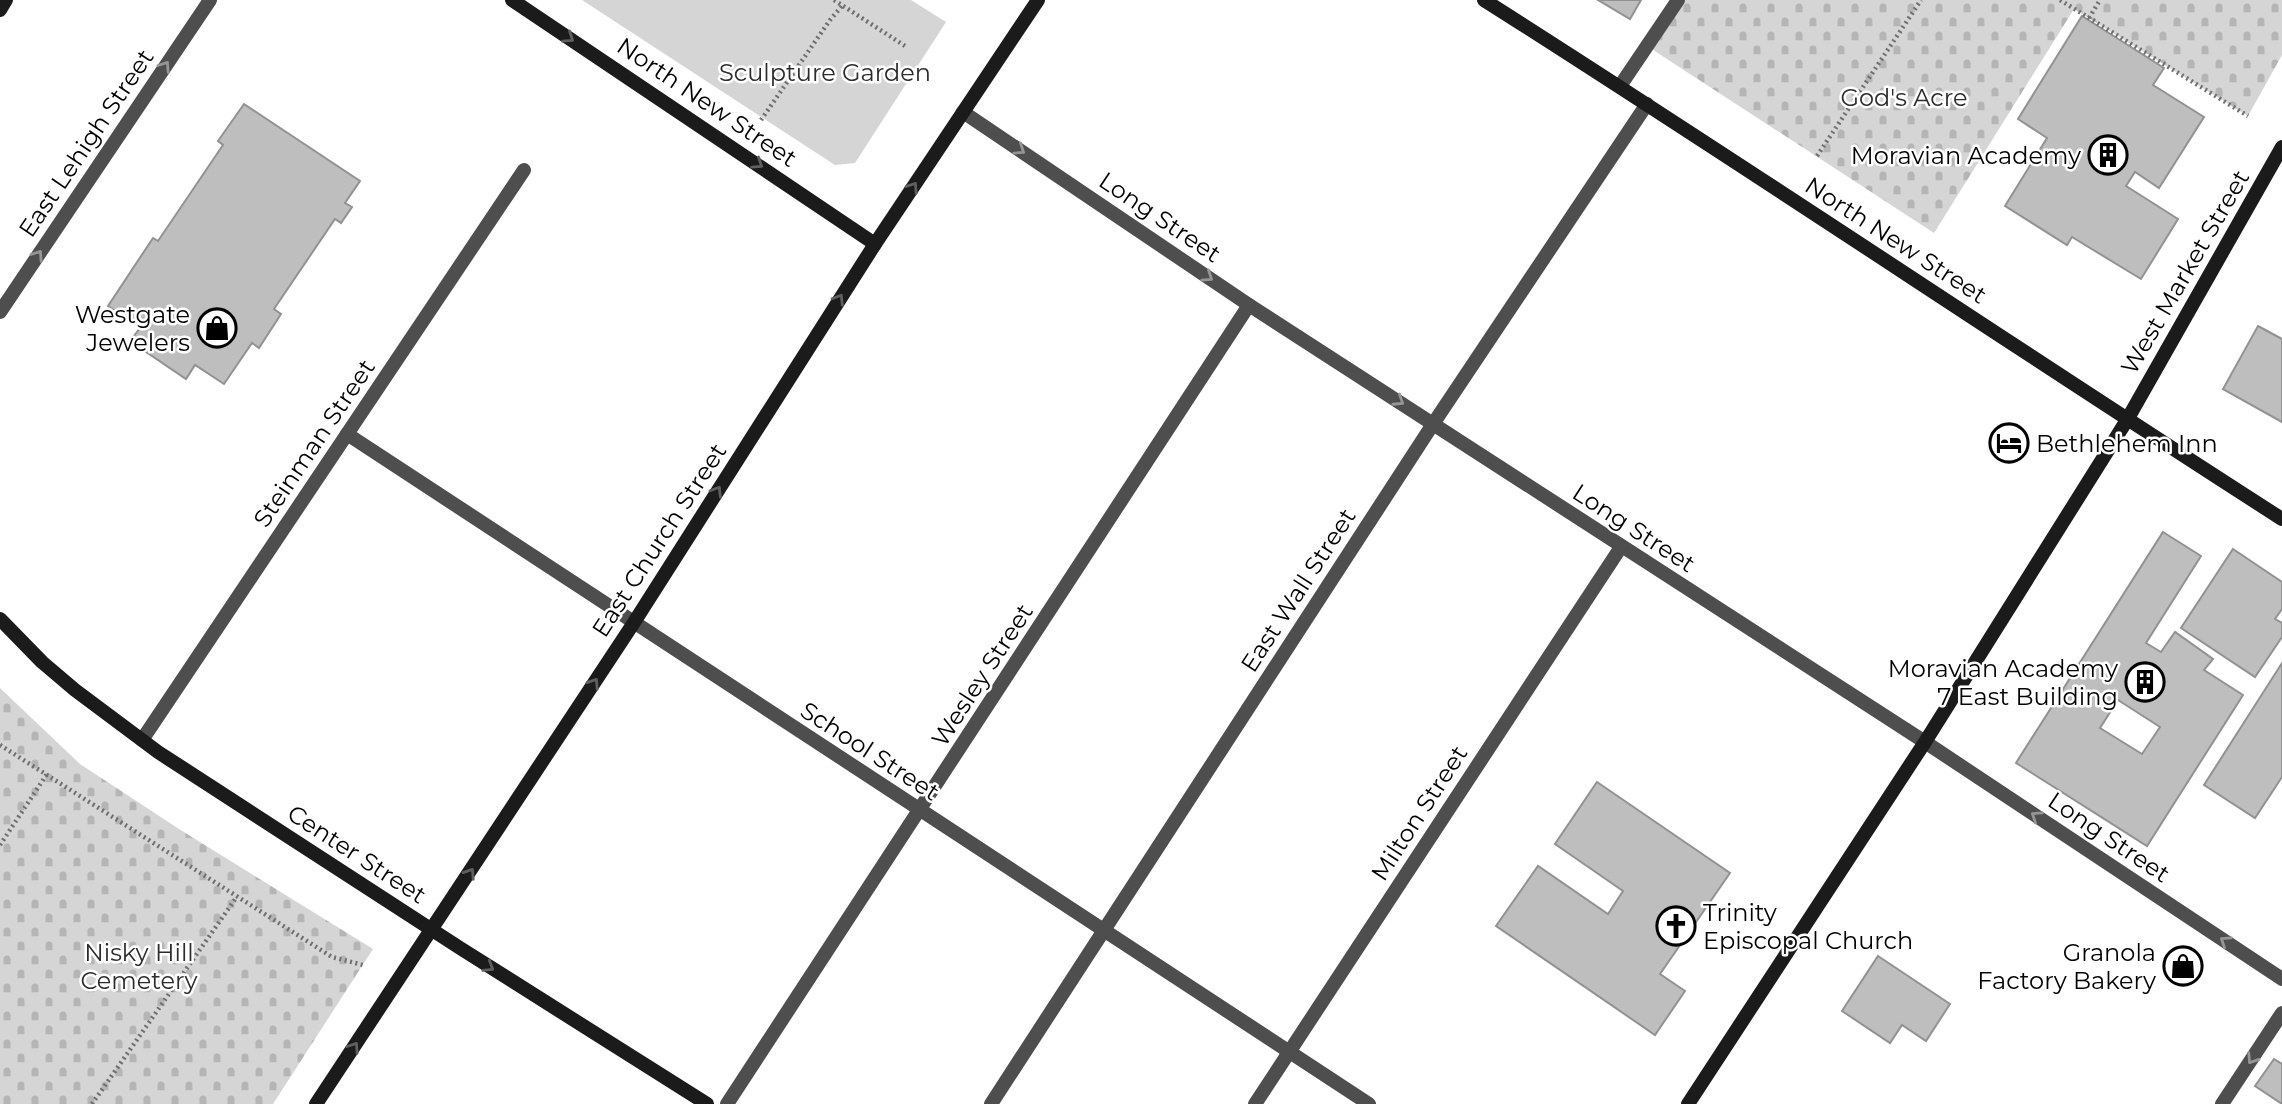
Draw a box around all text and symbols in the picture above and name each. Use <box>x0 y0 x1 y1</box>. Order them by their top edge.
one-way arrow <box>561 29 574 42</box>
street label: North New Street <box>612 31 803 173</box>
street label: East Lehigh Street <box>12 43 160 242</box>
park label: Sculpture Garden <box>719 58 931 87</box>
one-way arrow <box>157 61 170 74</box>
park label: God's Acre <box>1840 83 1968 112</box>
building icon: Moravian Academy <box>2087 134 2129 176</box>
place label: Moravian Academy <box>1851 141 2081 170</box>
one-way arrow <box>1012 142 1025 155</box>
one-way arrow <box>750 156 763 168</box>
street label: West Market Street <box>2115 164 2255 379</box>
street label: Long Street <box>1094 166 1227 268</box>
street label: North New Street <box>1800 171 1992 310</box>
one-way arrow <box>905 182 917 195</box>
one-way arrow <box>30 250 42 263</box>
one-way arrow <box>1200 269 1213 282</box>
one-way arrow <box>831 294 844 307</box>
place label: Westgate Jewelers <box>75 300 190 357</box>
shop icon: Westgate Jewelers <box>196 307 238 349</box>
street label: Steinman Street <box>247 353 381 532</box>
one-way arrow <box>1391 393 1404 406</box>
hotel icon: Bethlehem Inn <box>1988 422 2030 464</box>
place label: Bethlehem Inn <box>2036 429 2218 458</box>
street label: East Church Street <box>586 438 733 642</box>
street label: Long Street <box>1567 478 1701 579</box>
one-way arrow <box>709 486 722 499</box>
street label: East Wall Street <box>1234 503 1362 677</box>
street label: Wesley Street <box>925 598 1039 752</box>
place label: Moravian Academy 7 East Building <box>1888 654 2118 711</box>
building icon: Moravian Academy 7 East Building <box>2124 661 2166 703</box>
one-way arrow <box>586 678 599 691</box>
street label: School Street <box>795 695 945 807</box>
street label: Milton Street <box>1365 740 1474 886</box>
street label: Long Street <box>2043 786 2176 888</box>
street label: Center Street <box>282 798 432 910</box>
one-way arrow <box>2030 811 2043 824</box>
one-way arrow <box>461 868 474 881</box>
place label: Trinity Episcopal Church <box>1703 898 1913 955</box>
church icon: Trinity Episcopal Church <box>1655 905 1697 947</box>
one-way arrow <box>2220 937 2233 950</box>
park label: Nisky Hill Cemetery <box>80 938 198 995</box>
place label: Granola Factory Bakery <box>1977 938 2156 995</box>
shop icon: Granola Factory Bakery <box>2162 945 2204 987</box>
one-way arrow <box>482 958 495 971</box>
one-way arrow <box>346 1042 358 1055</box>
one-way arrow <box>2248 1051 2261 1064</box>

